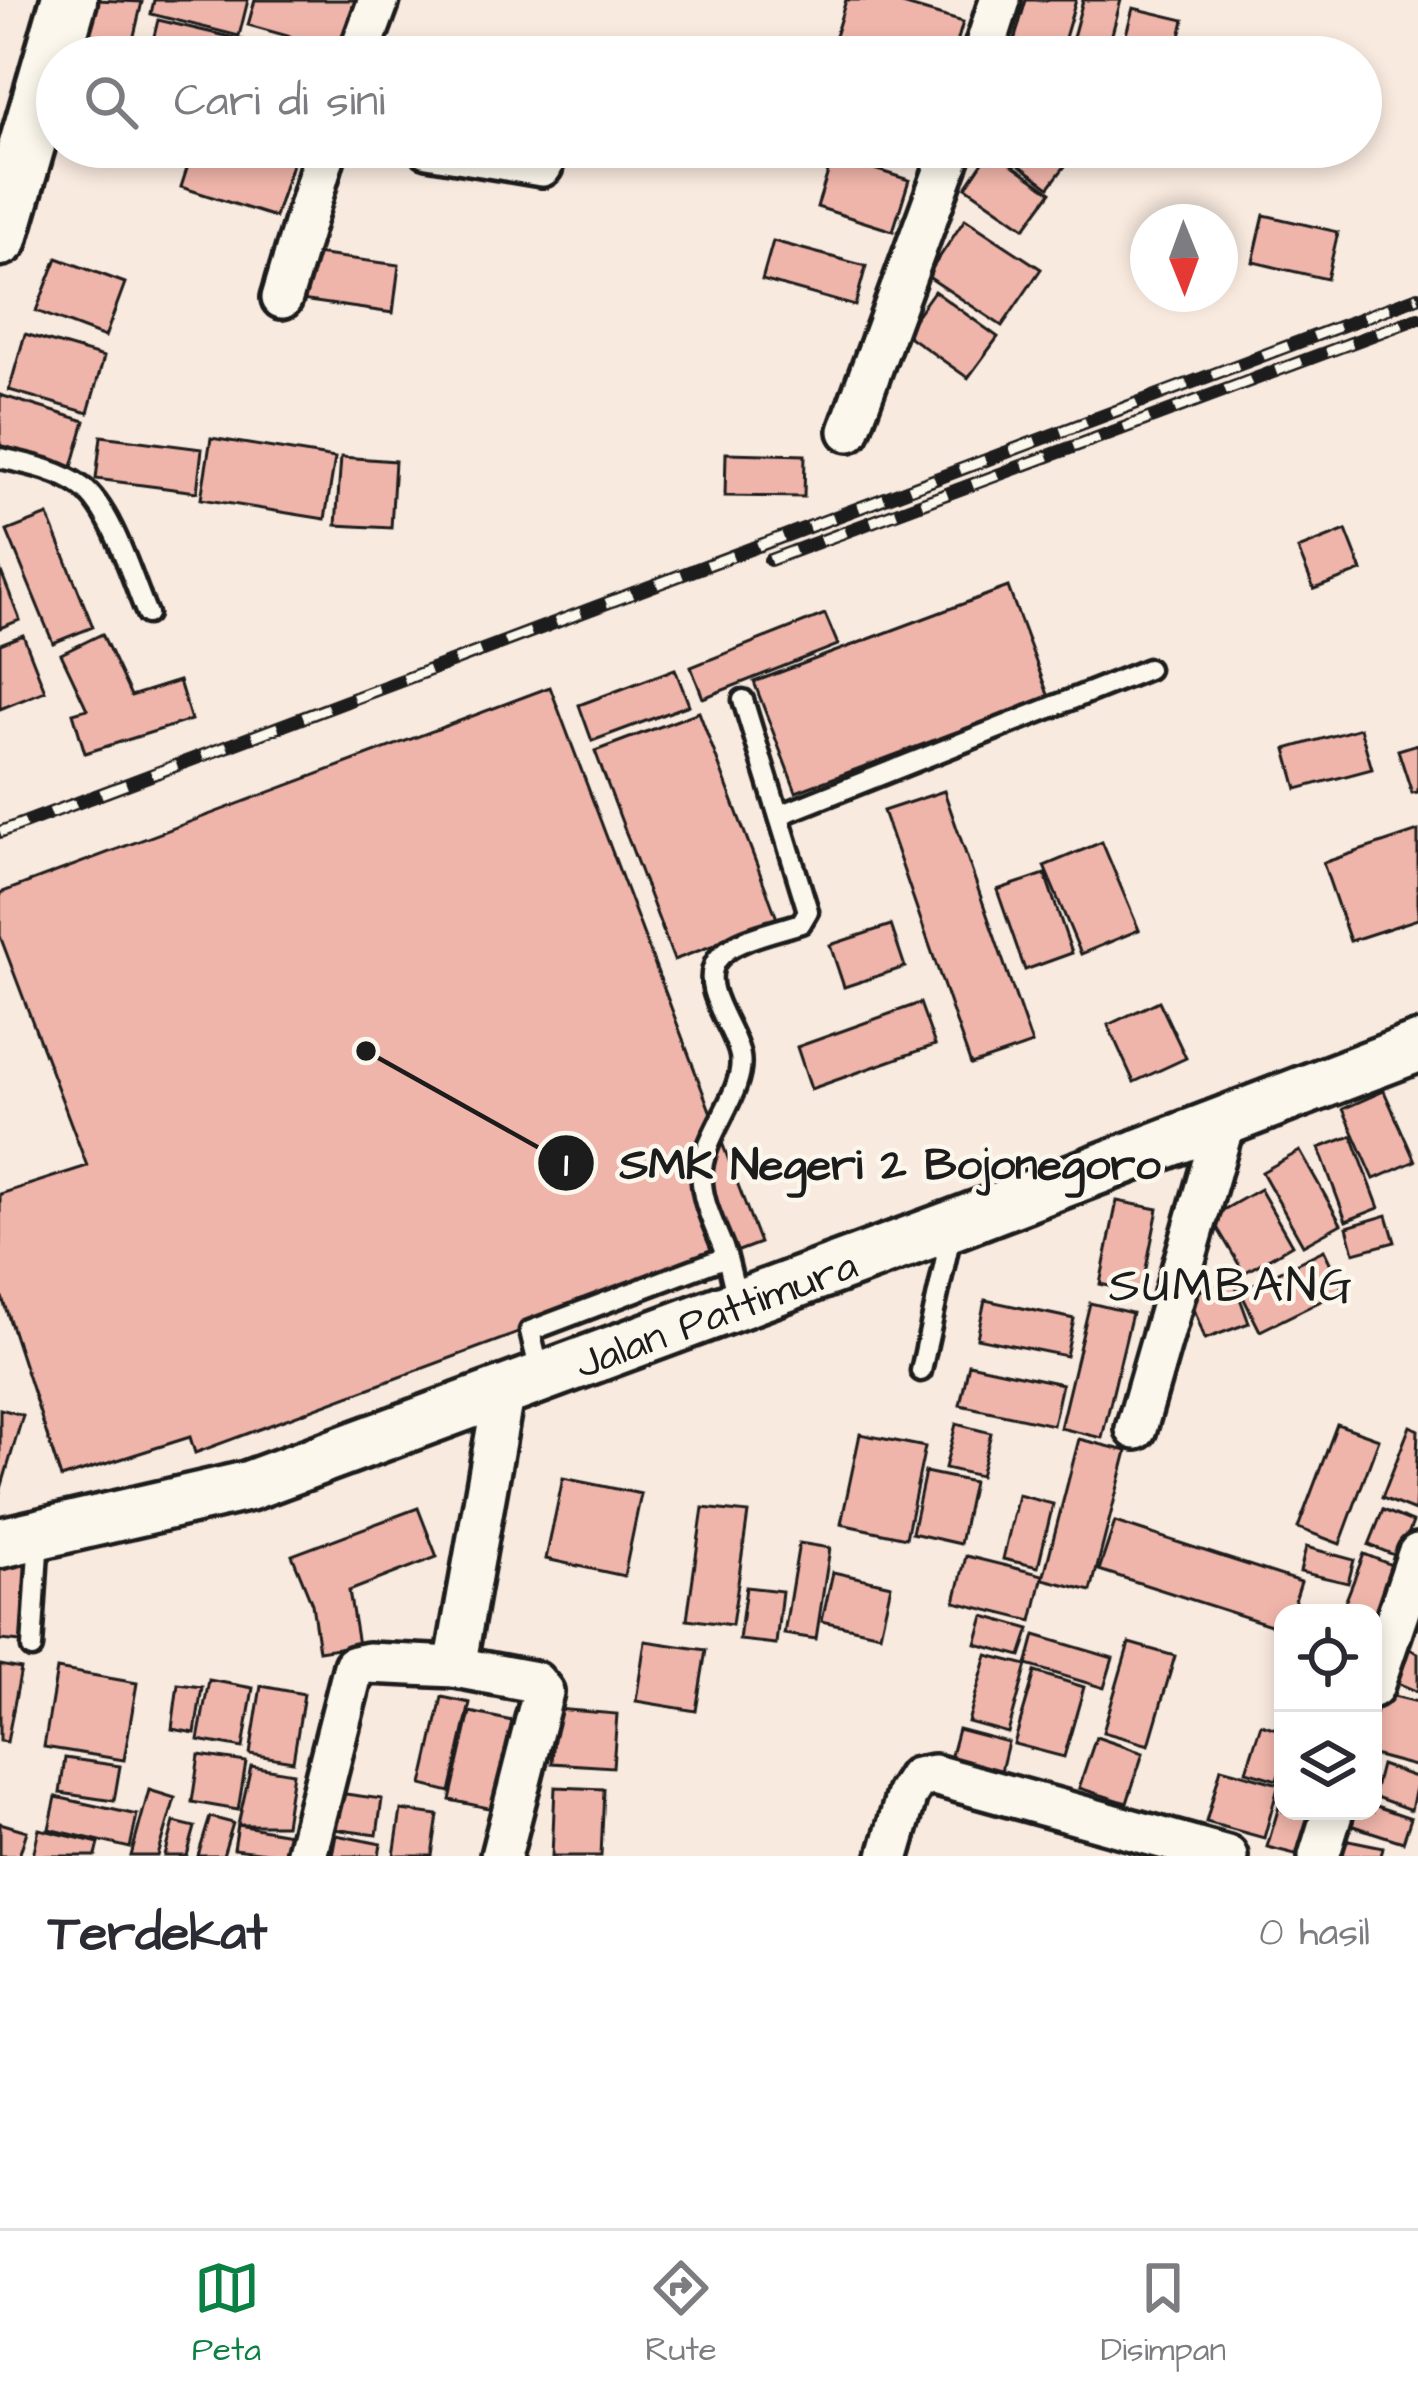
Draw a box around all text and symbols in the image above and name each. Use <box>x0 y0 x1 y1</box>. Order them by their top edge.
search box <box>36 36 1382 168</box>
icon: search <box>78 69 144 135</box>
text: Cari di sini <box>174 71 385 133</box>
north arrow <box>1130 204 1238 312</box>
callout: SMK Negeri 2 Bojonegoro <box>536 1123 1185 1204</box>
text: SMK Negeri 2 Bojonegoro <box>618 1135 1161 1198</box>
text: 1 <box>564 1140 569 1191</box>
street label: Jalan Pattimura <box>567 1237 866 1394</box>
district label: SUMBANG <box>1109 1254 1355 1320</box>
map controls <box>1274 1604 1382 1820</box>
button: locate <box>1274 1604 1382 1712</box>
button: layers <box>1274 1712 1382 1820</box>
text: Terdekat <box>48 1899 267 1970</box>
text: 0 hasil <box>1259 1907 1370 1961</box>
tab: Peta <box>192 2255 261 2373</box>
tab: Rute <box>645 2255 717 2373</box>
tab: Disimpan <box>1101 2255 1226 2373</box>

